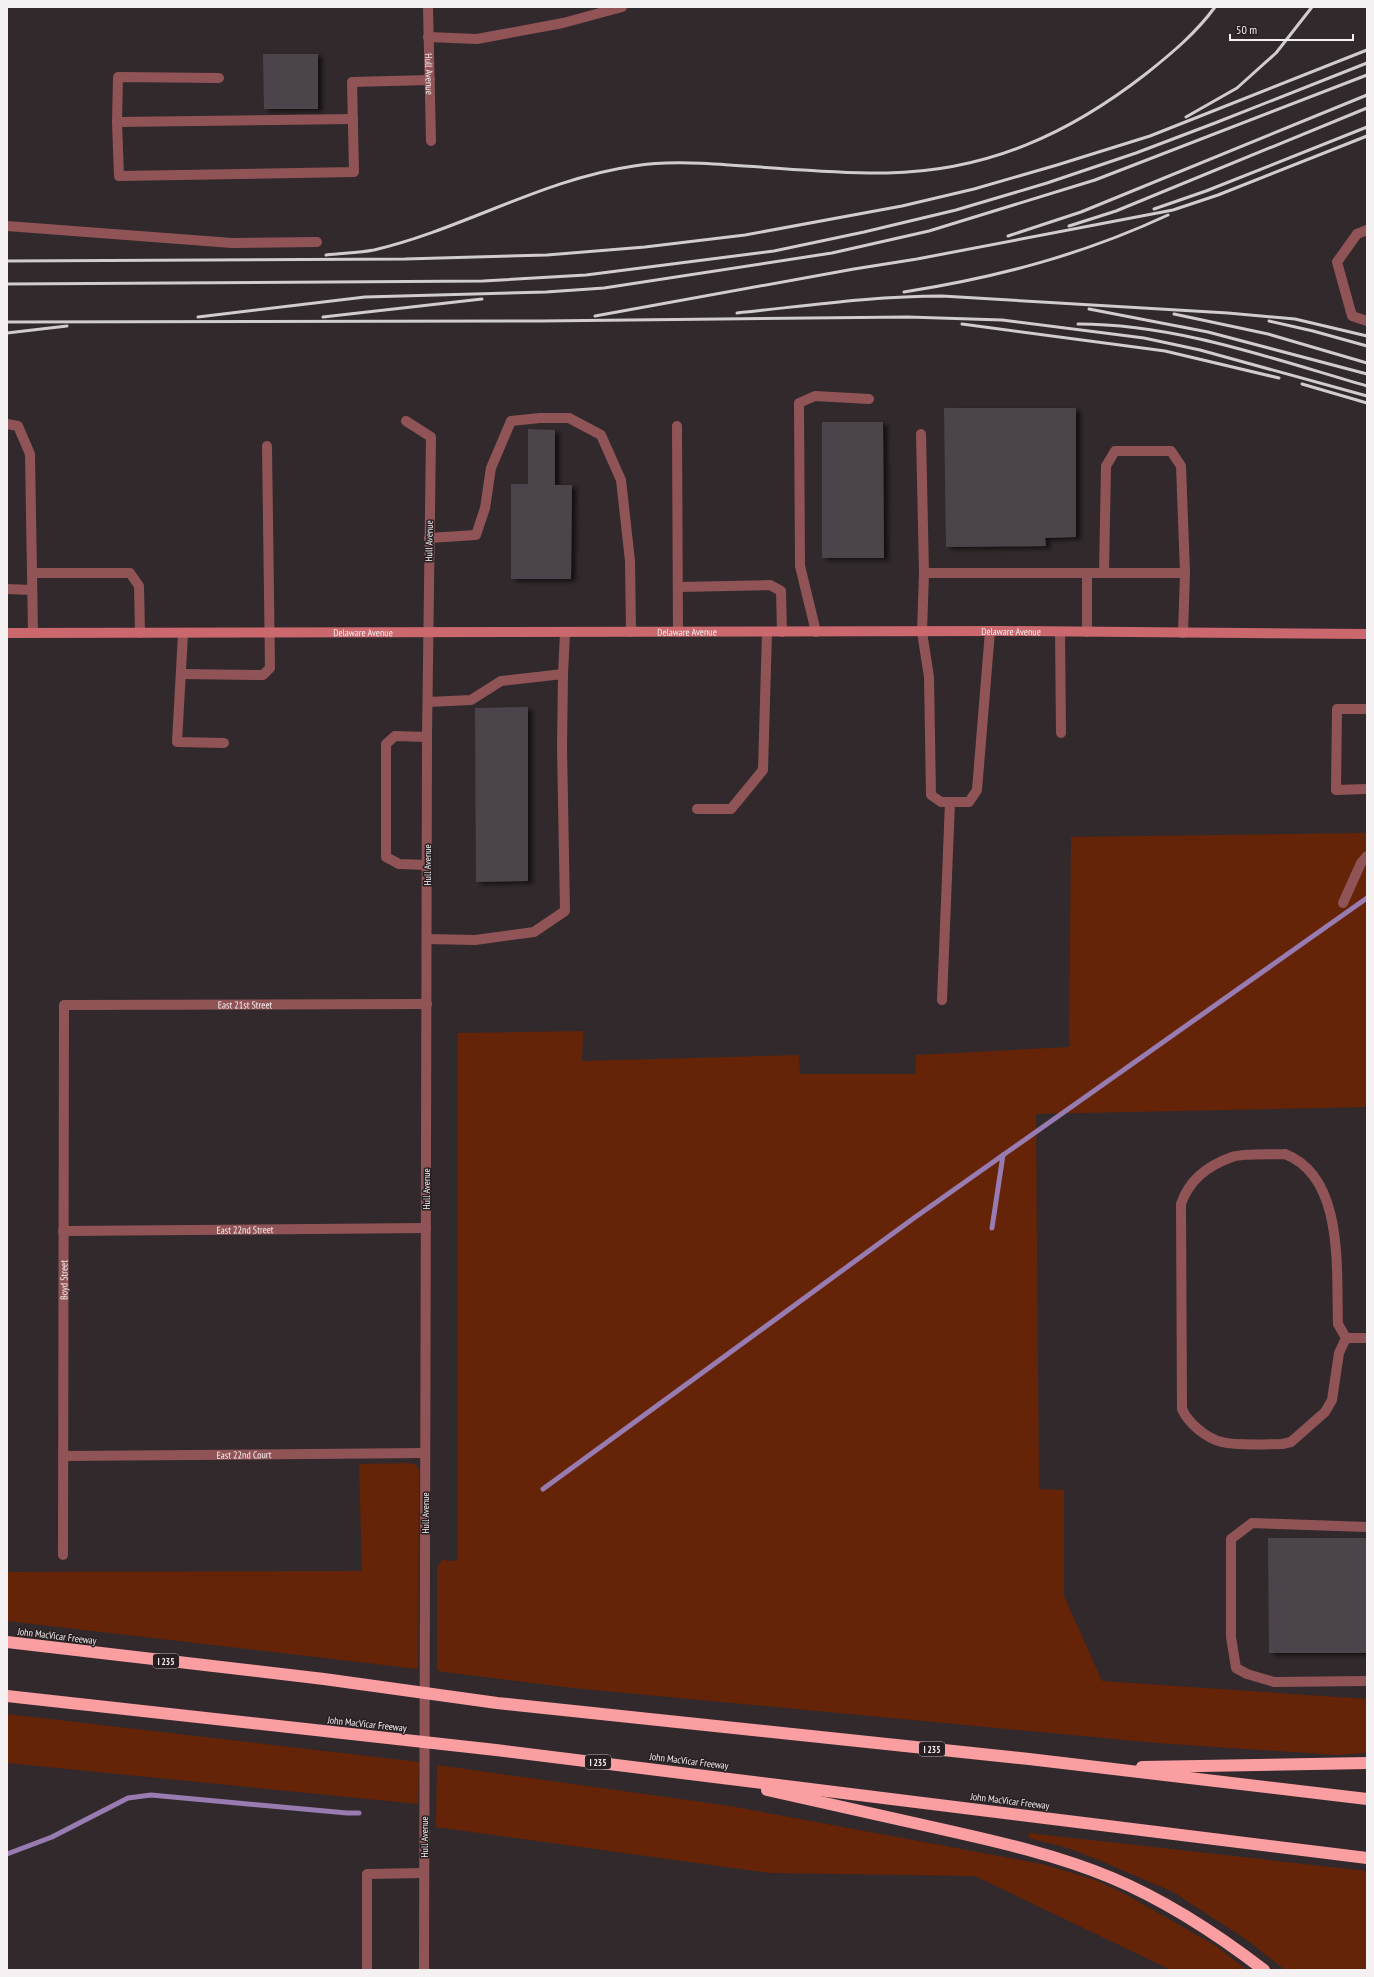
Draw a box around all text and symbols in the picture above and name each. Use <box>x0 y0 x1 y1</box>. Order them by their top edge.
scale bar <box>1230 16 1353 42</box>
text: 50 m <box>1236 22 1257 37</box>
street label: Hull Avenue <box>423 53 436 95</box>
street label: Hull Avenue <box>422 520 436 562</box>
street label: Delaware Avenue <box>981 624 1041 638</box>
street label: Delaware Avenue <box>657 625 717 638</box>
street label: Delaware Avenue <box>333 626 393 639</box>
street label: Hull Avenue <box>421 844 434 886</box>
street label: East 21st Street <box>218 998 273 1011</box>
street label: Hull Avenue <box>420 1168 433 1210</box>
street label: East 22nd Street <box>216 1223 274 1236</box>
street label: Boyd Street <box>57 1260 70 1300</box>
street label: East 22nd Court <box>216 1448 272 1461</box>
street label: Hull Avenue <box>419 1492 432 1534</box>
street label: John MacVicar Freeway <box>16 1625 97 1647</box>
road number: I 235 <box>153 1654 179 1668</box>
street label: John MacVicar Freeway <box>326 1713 407 1735</box>
road number: I 235 <box>919 1742 945 1756</box>
street label: John MacVicar Freeway <box>648 1750 729 1772</box>
road number: I 235 <box>585 1755 611 1769</box>
street label: John MacVicar Freeway <box>969 1790 1050 1812</box>
street label: Hull Avenue <box>418 1816 431 1858</box>

